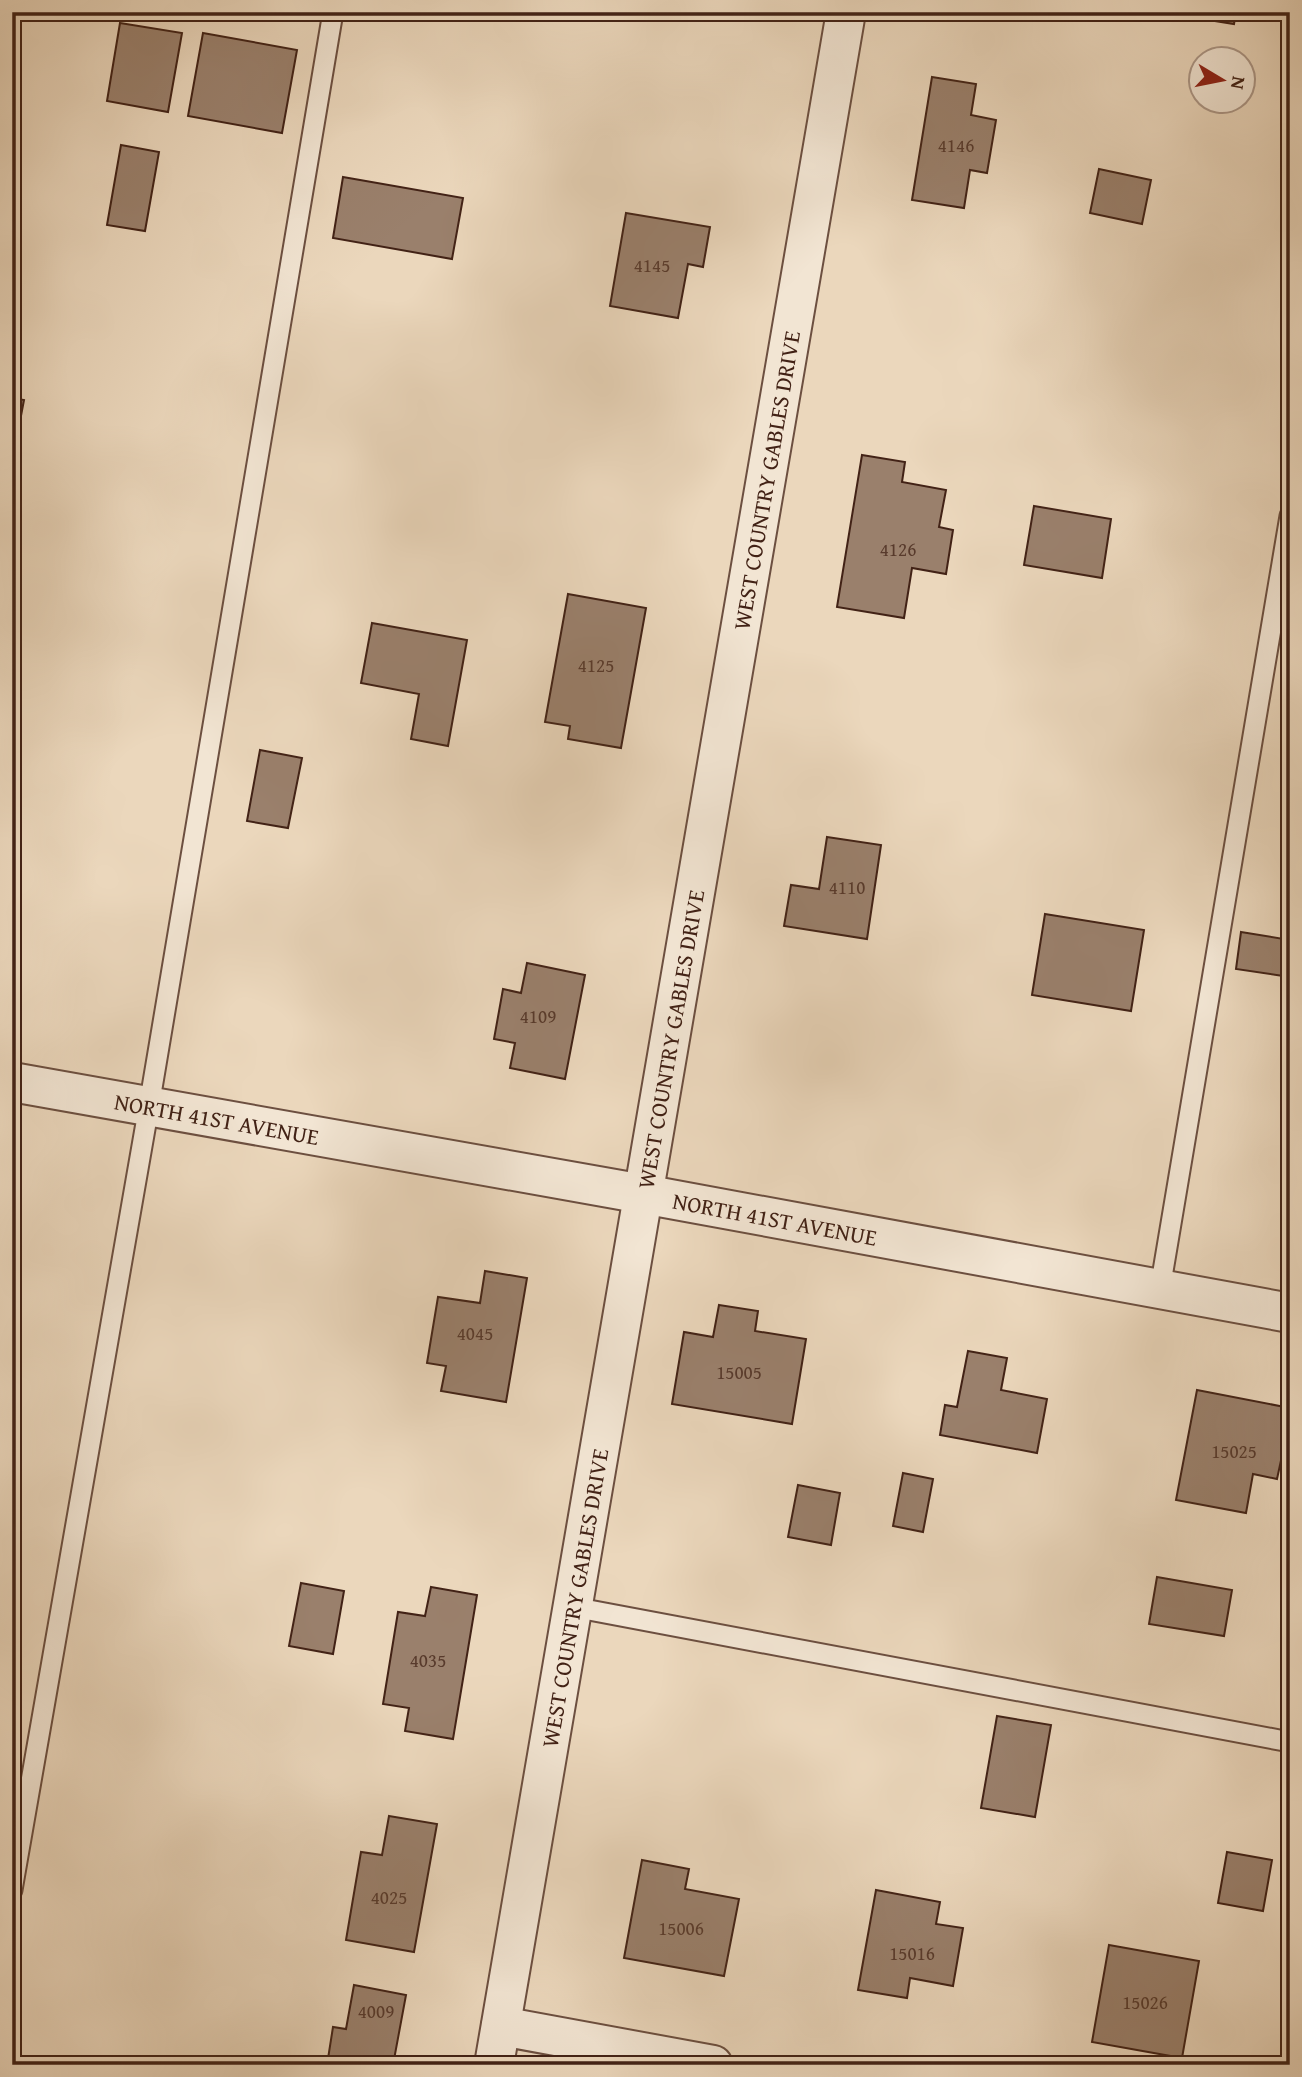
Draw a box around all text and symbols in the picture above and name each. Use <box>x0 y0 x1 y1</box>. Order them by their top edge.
north arrow <box>1186 46 1256 116</box>
text: N <box>1224 74 1254 92</box>
house number: 4146 <box>938 131 974 159</box>
house number: 4145 <box>634 251 670 279</box>
street label: WEST COUNTRY GABLES DRIVE <box>724 328 808 632</box>
house number: 4126 <box>880 535 916 563</box>
house number: 4125 <box>578 651 614 679</box>
house number: 4110 <box>829 873 865 901</box>
street label: WEST COUNTRY GABLES DRIVE <box>628 887 712 1191</box>
house number: 4109 <box>520 1002 556 1030</box>
street label: NORTH 41ST AVENUE <box>112 1084 322 1153</box>
street label: NORTH 41ST AVENUE <box>670 1183 880 1253</box>
house number: 4045 <box>457 1319 493 1347</box>
house number: 15005 <box>716 1358 762 1386</box>
house number: 15025 <box>1211 1437 1257 1465</box>
street label: WEST COUNTRY GABLES DRIVE <box>532 1446 616 1750</box>
house number: 4035 <box>410 1646 446 1674</box>
house number: 4025 <box>371 1883 407 1911</box>
house number: 15006 <box>658 1914 704 1942</box>
house number: 15016 <box>889 1939 935 1967</box>
house number: 15026 <box>1122 1988 1168 2016</box>
house number: 4009 <box>358 1997 394 2025</box>

